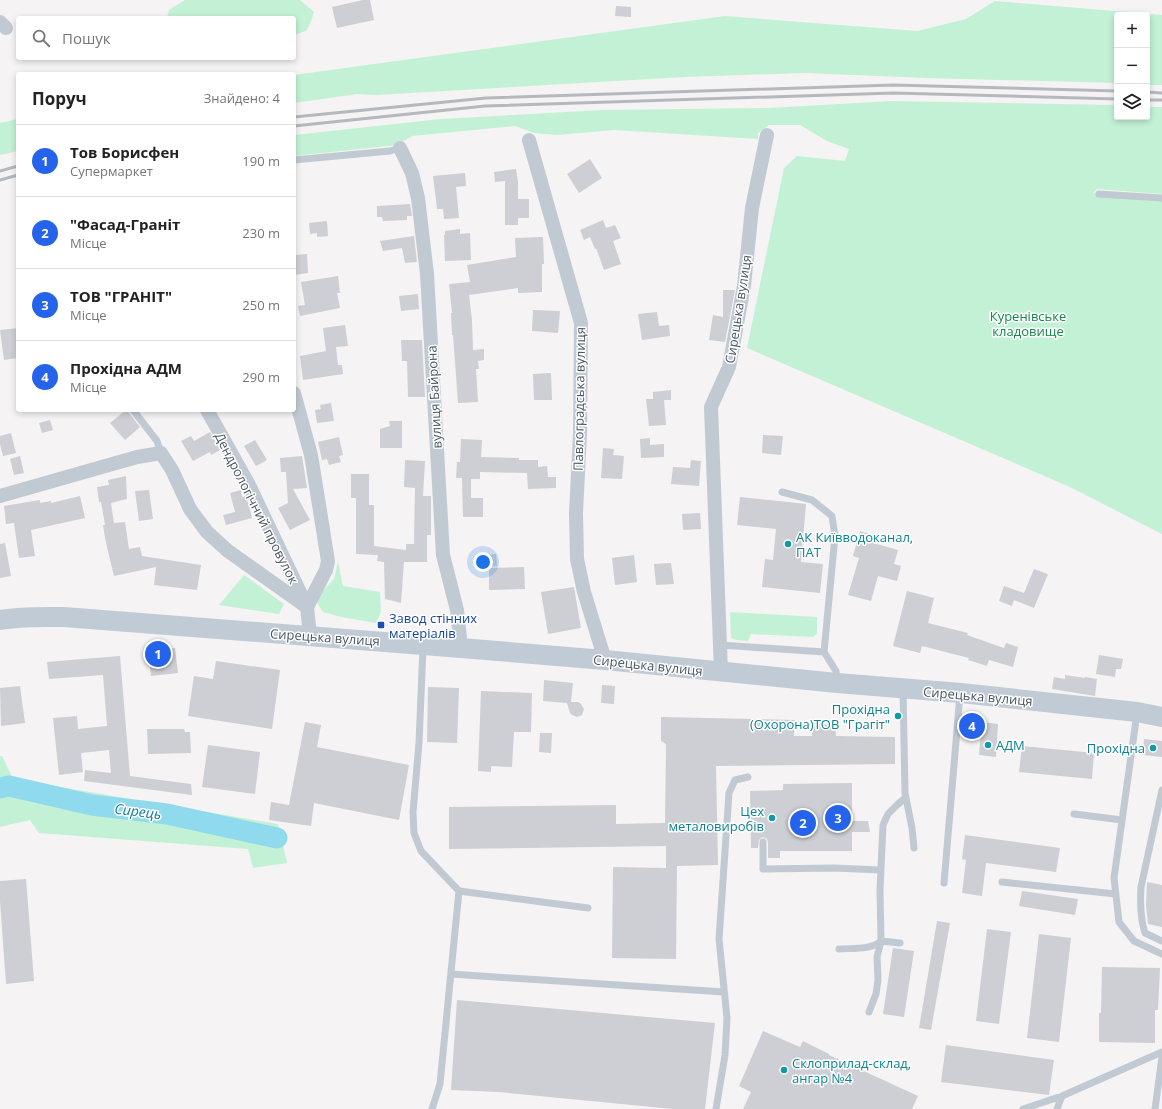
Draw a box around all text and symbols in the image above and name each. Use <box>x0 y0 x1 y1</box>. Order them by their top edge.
map controls <box>1114 12 1150 120</box>
button: + <box>1114 12 1150 48</box>
search box <box>16 16 296 60</box>
icon: search <box>30 27 52 49</box>
text: Пошук <box>62 28 111 48</box>
button: − <box>1114 48 1150 84</box>
button: layers <box>1114 84 1150 120</box>
text: Поруч <box>32 87 87 110</box>
text: Знайдено: 4 <box>204 89 280 107</box>
text: Тов Борисфен <box>70 142 179 162</box>
text: 1 <box>41 152 49 170</box>
text: 190 m <box>242 152 280 170</box>
text: Супермаркет <box>70 162 153 180</box>
text: "Фасад-Граніт <box>70 214 180 234</box>
text: 2 <box>41 224 49 242</box>
text: 230 m <box>242 224 280 242</box>
text: Місце <box>70 234 107 252</box>
street label: Сирецька вулиця <box>721 253 755 365</box>
text: ТОВ "ГРАНІТ" <box>70 286 172 306</box>
text: 3 <box>41 296 49 314</box>
text: 250 m <box>242 296 280 314</box>
text: Місце <box>70 306 107 324</box>
park label: Куренівське кладовище <box>990 307 1066 340</box>
street label: Павлоградська вулиця <box>569 327 589 471</box>
street label: вулиця Байрона <box>422 345 446 449</box>
text: Прохідна АДМ <box>70 358 182 378</box>
text: 4 <box>41 368 49 386</box>
text: 290 m <box>242 368 280 386</box>
text: Місце <box>70 378 107 396</box>
street label: Дендрологічний провулок <box>211 429 303 587</box>
place label: АК Київводоканал, ПАТ <box>796 528 913 561</box>
marker: АК Київводоканал, ПАТ <box>783 539 793 549</box>
your location <box>473 552 493 572</box>
place label: Завод стінних матеріалів <box>389 609 477 642</box>
marker: Завод стінних матеріалів <box>376 620 386 630</box>
street label: Сирецька вулиця <box>270 624 380 650</box>
pin: 1 <box>145 639 171 669</box>
street label: Сирецька вулиця <box>592 650 704 680</box>
street label: Сирецька вулиця <box>922 682 1034 710</box>
place label: Прохідна (Охорона)ТОВ "Грагіт" <box>750 700 890 733</box>
marker: Прохідна (Охорона)ТОВ "Грагіт" <box>893 711 903 721</box>
pin: 4 <box>959 711 985 741</box>
place label: АДМ <box>996 736 1025 754</box>
place label: Прохідна <box>1087 739 1145 757</box>
marker: АДМ <box>983 740 993 750</box>
marker: Прохідна <box>1148 743 1158 753</box>
water label: Сирець <box>114 799 162 823</box>
place label: Цех металовиробів <box>669 802 764 835</box>
pin: 3 <box>825 803 851 833</box>
pin: 2 <box>790 808 816 838</box>
marker: Цех металовиробів <box>767 813 777 823</box>
place label: Склоприлад-склад, ангар №4 <box>792 1054 911 1087</box>
marker: Склоприлад-склад, ангар №4 <box>779 1065 789 1075</box>

